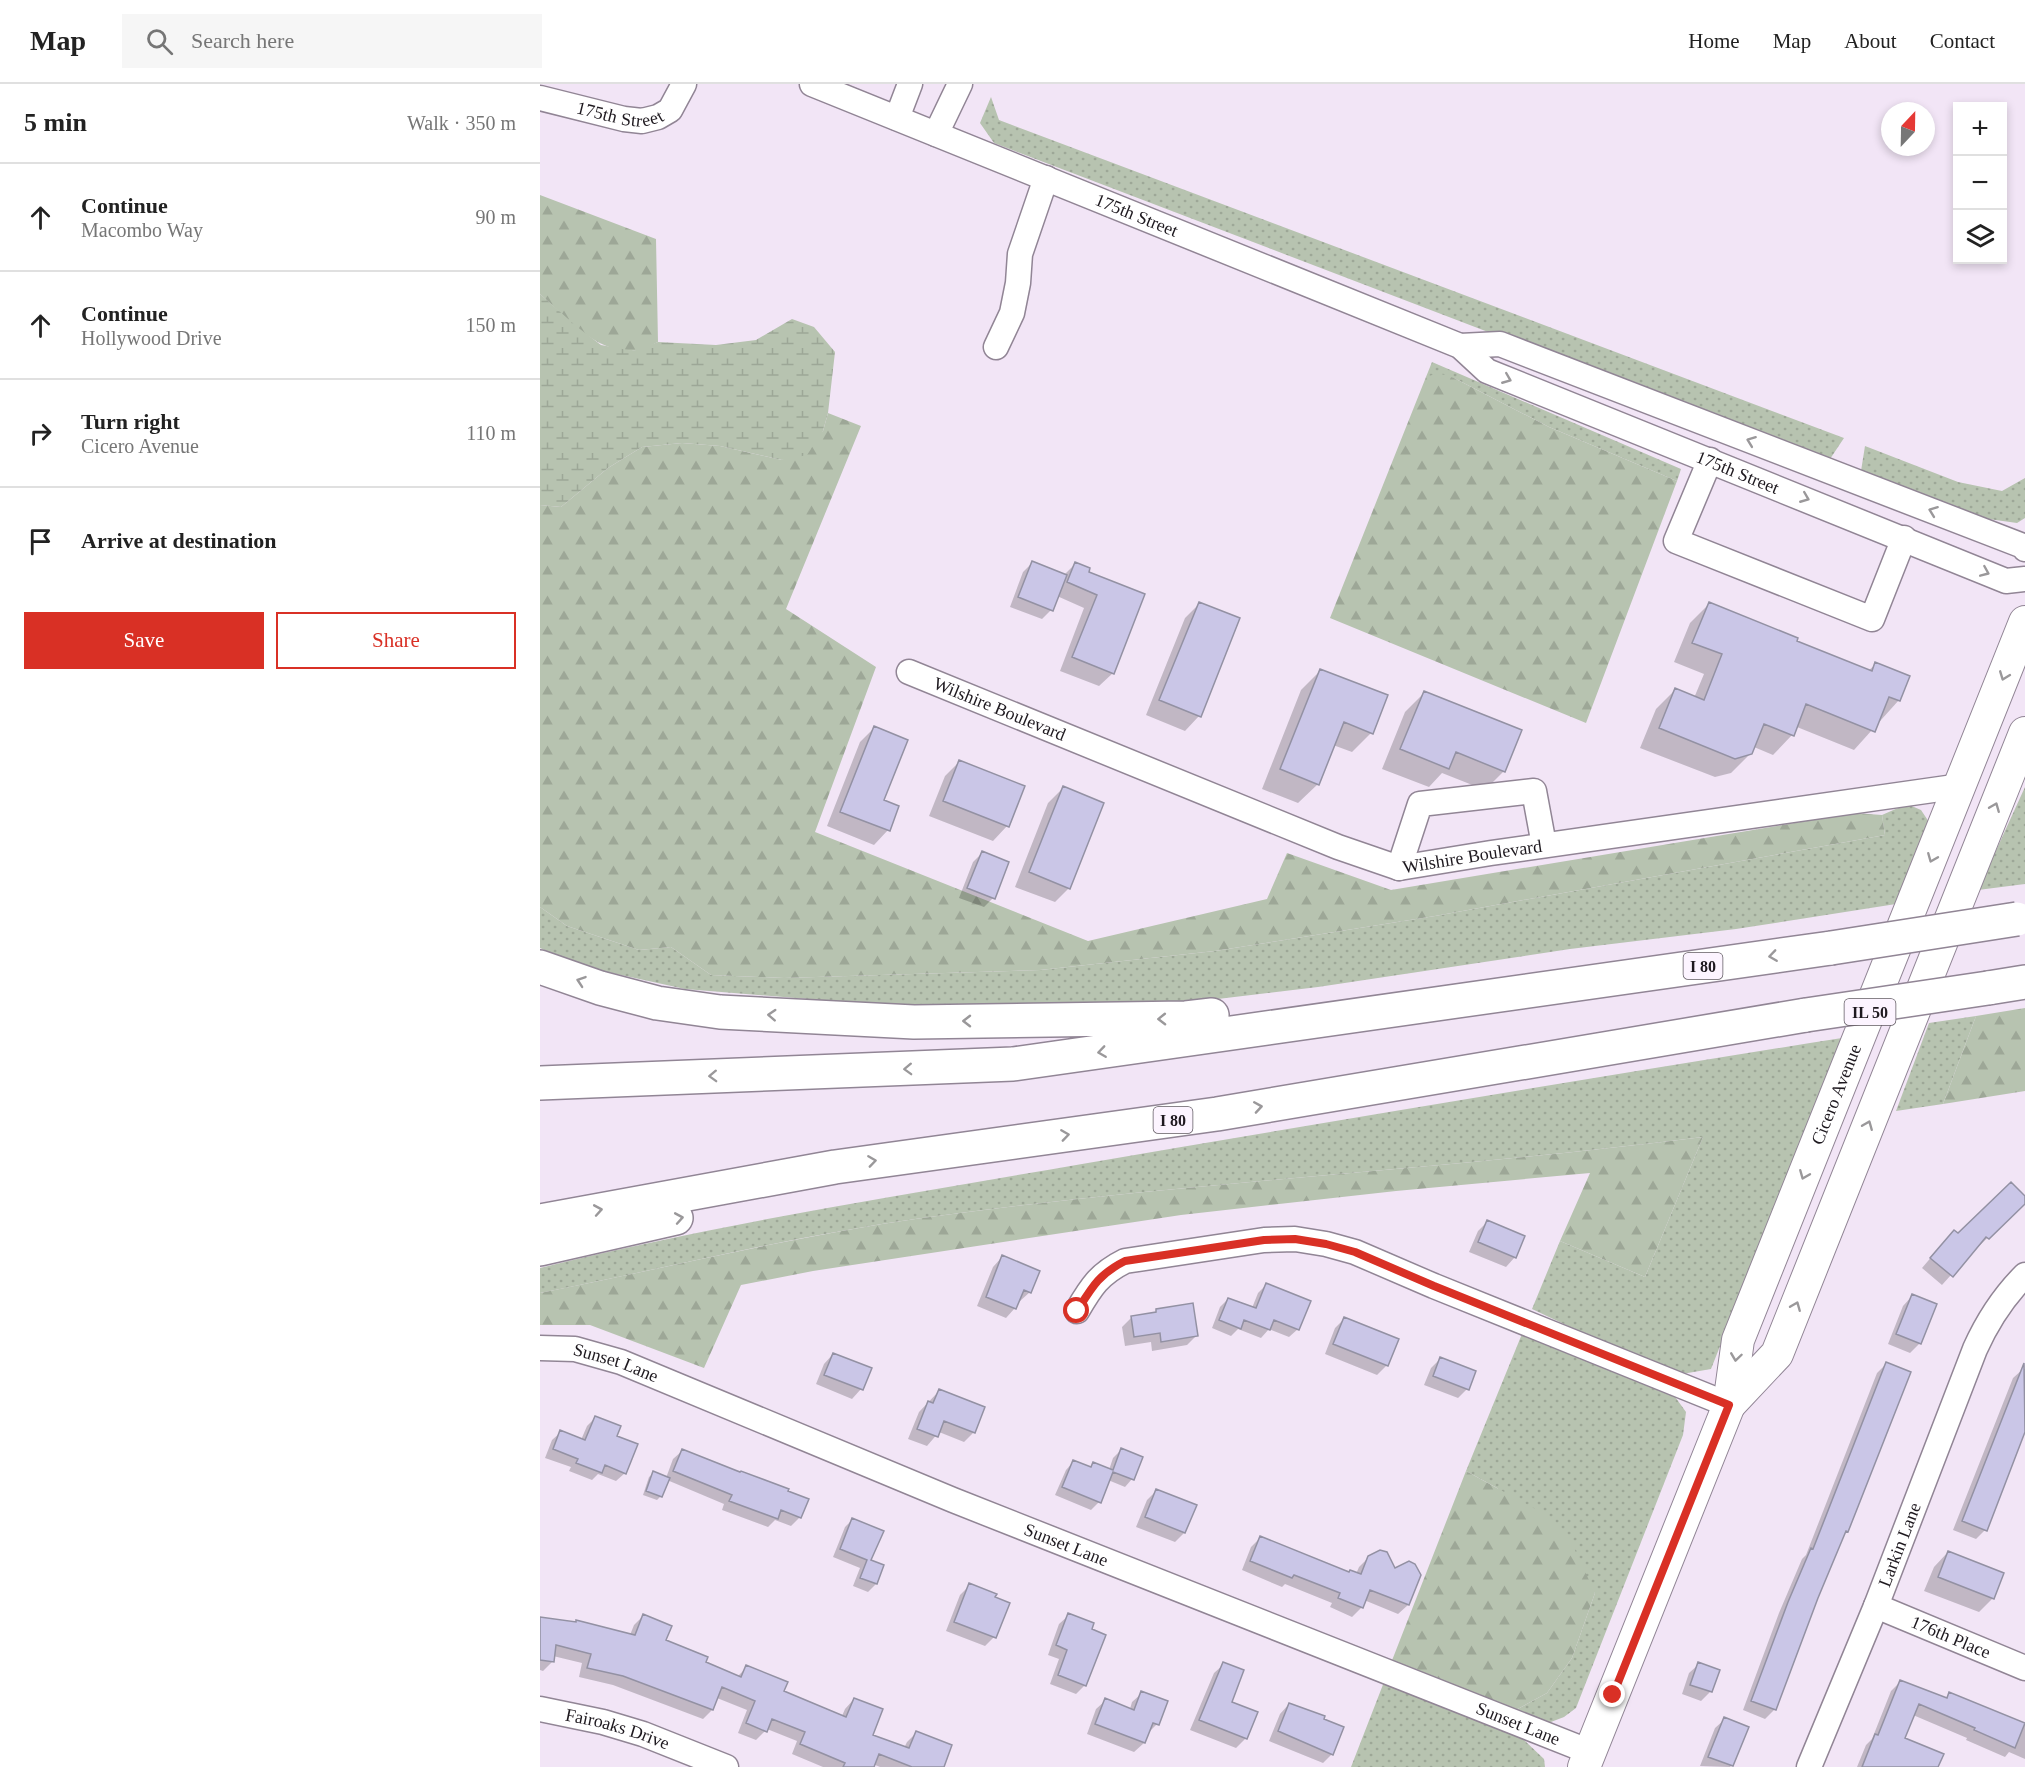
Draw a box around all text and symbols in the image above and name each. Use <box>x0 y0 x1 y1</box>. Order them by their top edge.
search box <box>122 14 542 68</box>
text: Map <box>30 25 86 56</box>
icon: search <box>143 25 176 58</box>
text: Search here <box>191 28 294 53</box>
text: Home <box>1688 29 1740 53</box>
text: Map <box>1773 29 1811 53</box>
text: About <box>1844 29 1897 53</box>
text: Contact <box>1930 29 1995 53</box>
street label: 175th Street <box>575 98 667 131</box>
north arrow <box>1881 102 1935 156</box>
map controls <box>1953 102 2007 264</box>
button: + <box>1953 102 2007 156</box>
text: 5 min <box>24 108 87 137</box>
text: Walk · 350 m <box>407 112 516 134</box>
button: − <box>1953 156 2007 210</box>
street label: 175th Street <box>1092 190 1181 241</box>
text: Continue <box>81 193 168 218</box>
icon: ahead <box>24 201 57 234</box>
text: 90 m <box>475 206 516 228</box>
button: layers <box>1953 210 2007 264</box>
text: Macombo Way <box>81 219 203 241</box>
text: Continue <box>81 301 168 326</box>
icon: ahead <box>24 309 57 342</box>
text: 150 m <box>465 314 516 336</box>
text: Hollywood Drive <box>81 327 222 349</box>
one-way arrow <box>1501 372 1512 384</box>
text: Turn right <box>81 409 180 434</box>
icon: right <box>24 417 57 450</box>
text: 110 m <box>466 422 516 444</box>
text: Cicero Avenue <box>81 435 199 457</box>
one-way arrow <box>1746 435 1757 448</box>
street label: 175th Street <box>1693 447 1782 498</box>
one-way arrow <box>1799 491 1810 504</box>
one-way arrow <box>1928 506 1939 518</box>
icon: arrive <box>24 525 57 558</box>
text: Arrive at destination <box>81 528 277 553</box>
one-way arrow <box>1979 565 1990 577</box>
button: Save <box>24 612 264 669</box>
button: Share <box>276 612 516 669</box>
one-way arrow <box>1999 670 2011 681</box>
street label: Wilshire Boulevard <box>931 673 1069 745</box>
one-way arrow <box>1988 803 2000 814</box>
street label: Wilshire Boulevard <box>1401 836 1543 877</box>
one-way arrow <box>1927 851 1939 862</box>
one-way arrow <box>1769 950 1778 962</box>
road number: I 80 <box>1684 953 1722 979</box>
one-way arrow <box>576 976 587 989</box>
road number: IL 50 <box>1844 999 1896 1025</box>
one-way arrow <box>767 1009 776 1022</box>
one-way arrow <box>1157 1013 1166 1025</box>
one-way arrow <box>962 1015 971 1028</box>
street label: Cicero Avenue <box>1807 1041 1865 1147</box>
one-way arrow <box>1097 1045 1106 1057</box>
one-way arrow <box>903 1062 912 1075</box>
one-way arrow <box>708 1070 717 1083</box>
one-way arrow <box>1253 1101 1263 1114</box>
road number: I 80 <box>1154 1107 1192 1133</box>
one-way arrow <box>1861 1120 1874 1131</box>
one-way arrow <box>1061 1129 1070 1141</box>
one-way arrow <box>868 1156 877 1168</box>
one-way arrow <box>1799 1169 1811 1180</box>
one-way arrow <box>592 1204 602 1217</box>
one-way arrow <box>674 1212 684 1225</box>
route start <box>1063 1297 1089 1323</box>
one-way arrow <box>1789 1301 1801 1312</box>
street label: Sunset Lane <box>571 1339 661 1386</box>
one-way arrow <box>1730 1352 1742 1361</box>
street label: Larkin Lane <box>1874 1500 1925 1590</box>
street label: Sunset Lane <box>1021 1519 1111 1570</box>
street label: 176th Place <box>1908 1612 1994 1663</box>
route end <box>1599 1681 1625 1707</box>
street label: Sunset Lane <box>1473 1698 1563 1749</box>
street label: Fairoaks Drive <box>564 1705 672 1754</box>

